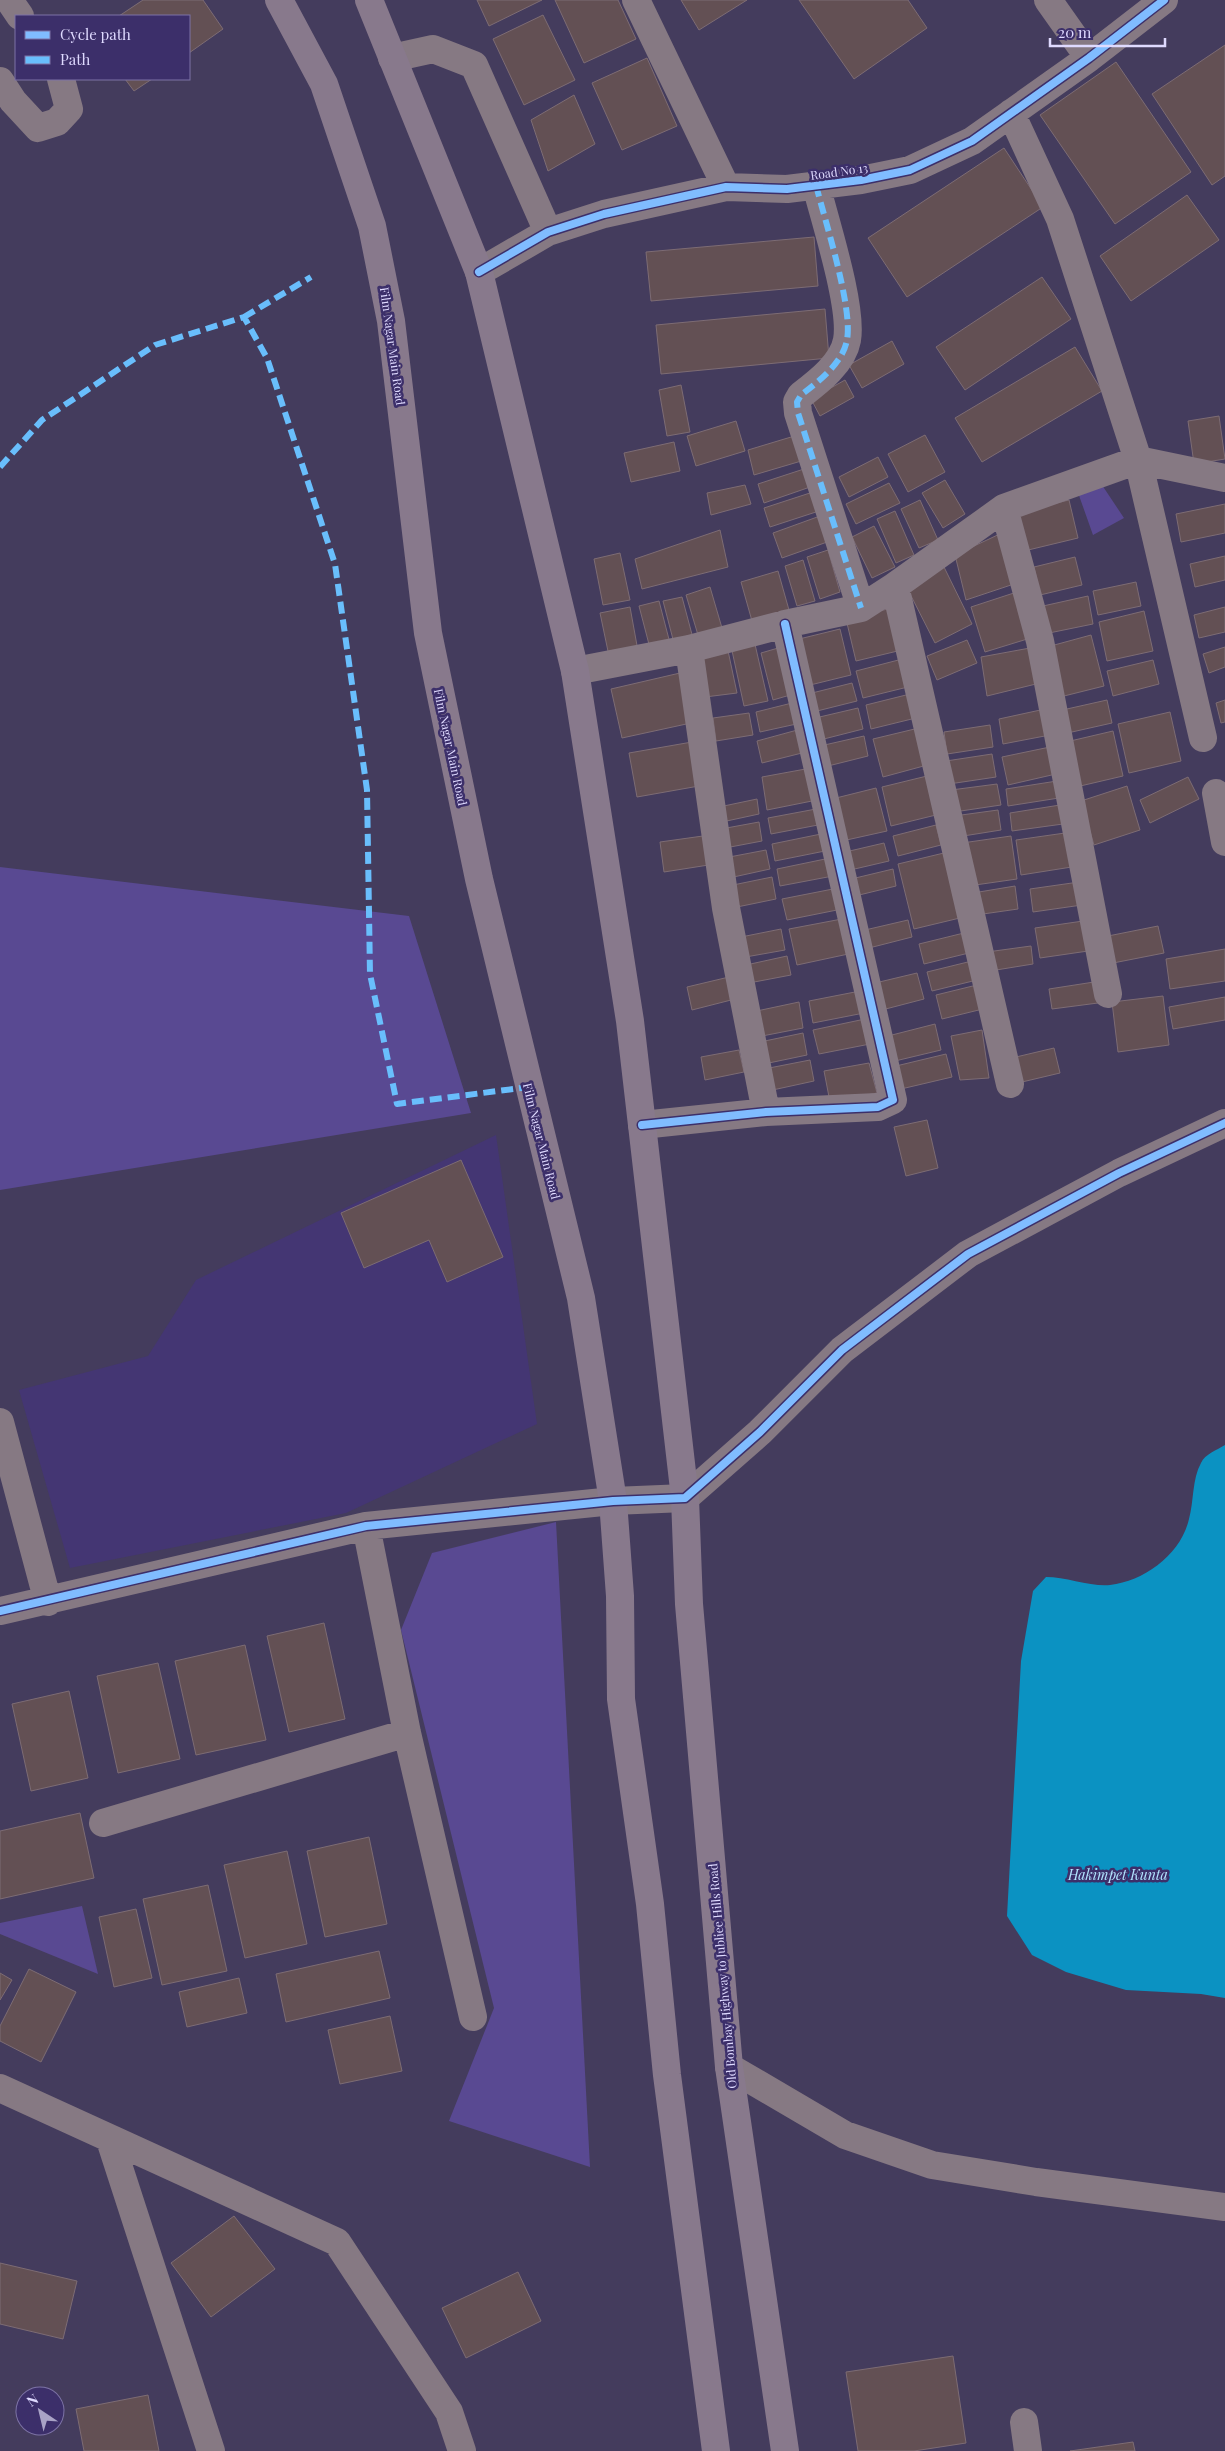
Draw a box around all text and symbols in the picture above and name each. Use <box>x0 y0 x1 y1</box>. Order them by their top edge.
legend <box>15 15 190 80</box>
scale bar <box>1050 15 1165 47</box>
text: 20 m <box>1058 22 1092 42</box>
text: Cycle path <box>60 24 131 44</box>
text: Path <box>60 49 90 69</box>
street label: Road No 13 <box>809 159 869 183</box>
street label: Film Nagar Main Road <box>377 286 409 406</box>
street label: Film Nagar Main Road <box>431 687 471 807</box>
street label: Film Nagar Main Road <box>520 1081 564 1201</box>
street label: Old Bombay Highway to Jubliee Hills Road <box>704 1863 740 2089</box>
water label: Hakimpet Kunta <box>1067 1865 1168 1884</box>
north arrow <box>15 2386 65 2436</box>
text: N <box>23 2389 42 2411</box>

